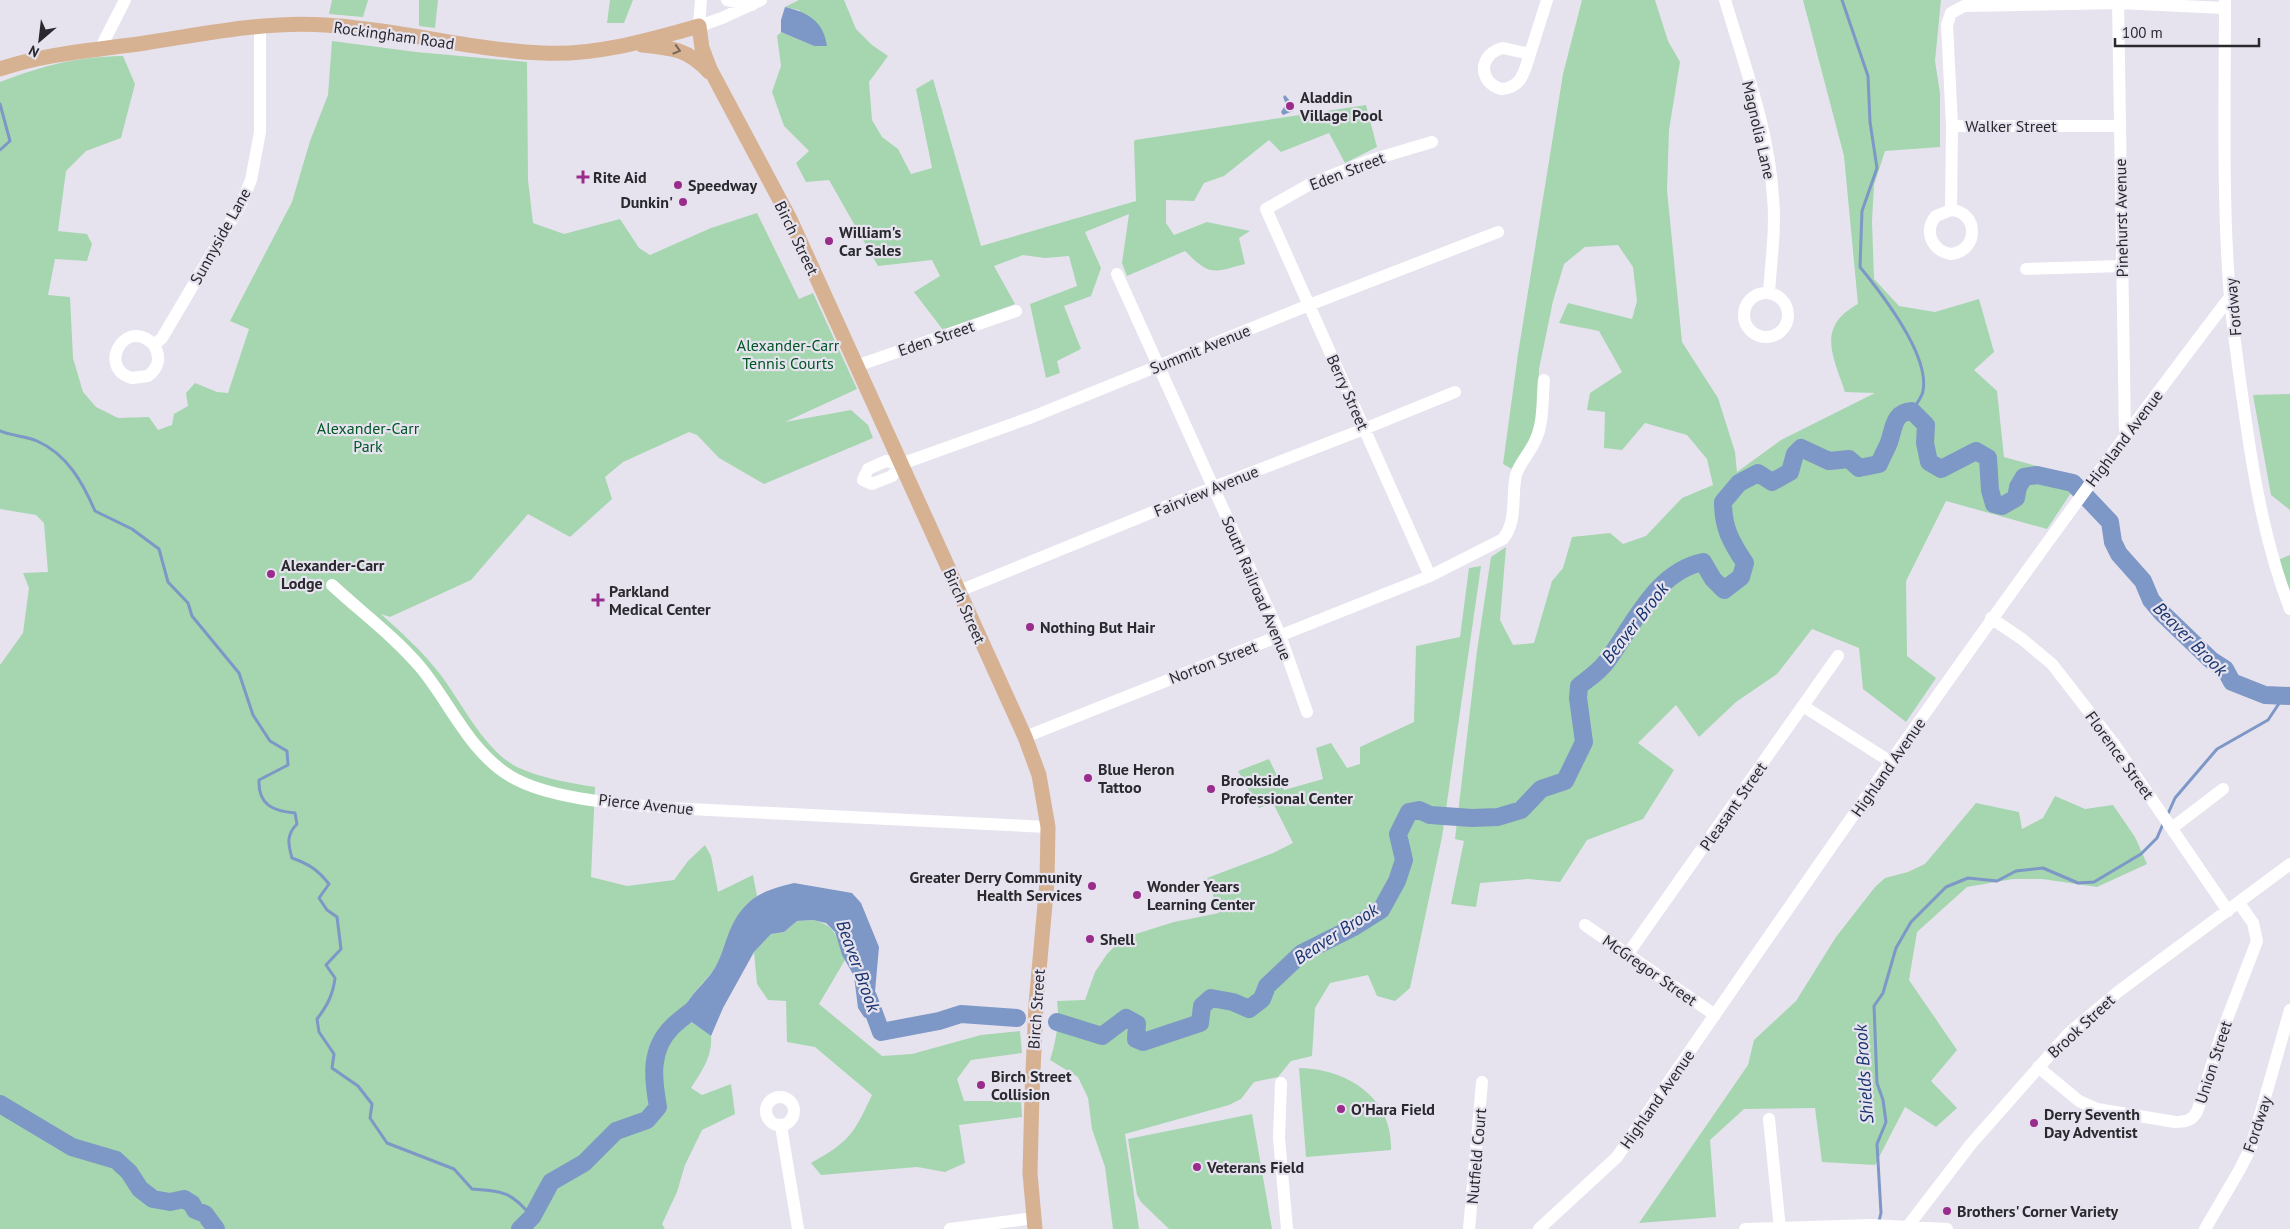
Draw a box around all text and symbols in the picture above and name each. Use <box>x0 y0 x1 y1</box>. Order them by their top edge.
north arrow <box>15 15 65 65</box>
scale bar <box>2115 15 2259 47</box>
street label: Rockingham Road <box>332 17 456 53</box>
text: 100 m <box>2122 23 2163 42</box>
text: N <box>26 41 42 62</box>
one-way arrow <box>673 45 681 55</box>
street label: Magnolia Lane <box>1738 79 1780 181</box>
place label: Aladdin Village Pool <box>1299 87 1383 125</box>
marker: Aladdin Village Pool <box>1284 100 1296 112</box>
street label: Walker Street <box>1965 116 2057 136</box>
street label: Eden Street <box>1306 147 1388 195</box>
street label: Pinehurst Avenue <box>2110 158 2132 278</box>
place label: Rite Aid <box>593 167 647 187</box>
marker: Rite Aid <box>577 171 589 183</box>
place label: Speedway <box>688 175 757 195</box>
marker: Speedway <box>672 179 684 191</box>
street label: Sunnyside Lane <box>185 184 255 288</box>
place label: Dunkin' <box>620 192 673 212</box>
marker: Dunkin' <box>677 196 689 208</box>
street label: Birch Street <box>770 198 824 279</box>
place label: William's Car Sales <box>839 222 902 260</box>
marker: William's Car Sales <box>823 235 835 247</box>
street label: Fordway <box>2220 277 2245 337</box>
street label: Eden Street <box>895 315 977 360</box>
street label: Summit Avenue <box>1147 320 1253 378</box>
park label: Alexander-Carr Tennis Courts <box>737 335 840 373</box>
street label: Berry Street <box>1323 351 1374 433</box>
street label: Highland Avenue <box>2081 386 2167 490</box>
park label: Alexander-Carr Park <box>317 418 420 456</box>
street label: Fairview Avenue <box>1151 461 1261 521</box>
street label: South Railroad Avenue <box>1218 513 1296 663</box>
place label: Alexander-Carr Lodge <box>281 555 385 593</box>
street label: Birch Street <box>940 565 991 647</box>
marker: Alexander-Carr Lodge <box>265 568 277 580</box>
water label: Beaver Brook <box>1596 577 1674 668</box>
place label: Parkland Medical Center <box>609 581 711 619</box>
marker: Parkland Medical Center <box>591 593 605 607</box>
water label: Beaver Brook <box>2148 597 2233 681</box>
place label: Nothing But Hair <box>1040 617 1155 637</box>
marker: Nothing But Hair <box>1024 621 1036 633</box>
street label: Norton Street <box>1166 636 1261 688</box>
street label: Florence Street <box>2081 707 2159 803</box>
street label: Highland Avenue <box>1847 714 1929 820</box>
street label: Pleasant Street <box>1695 757 1771 854</box>
place label: Blue Heron Tattoo <box>1098 759 1174 797</box>
place label: Brookside Professional Center <box>1221 770 1353 808</box>
marker: Blue Heron Tattoo <box>1082 772 1094 784</box>
marker: Brookside Professional Center <box>1205 783 1217 795</box>
street label: Pierce Avenue <box>597 789 695 819</box>
place label: Greater Derry Community Health Services <box>909 867 1082 905</box>
place label: Wonder Years Learning Center <box>1147 876 1255 914</box>
marker: Greater Derry Community Health Services <box>1086 880 1098 892</box>
marker: Wonder Years Learning Center <box>1131 889 1143 901</box>
water label: Beaver Brook <box>1289 897 1383 969</box>
water label: Beaver Brook <box>831 917 886 1016</box>
place label: Shell <box>1100 929 1135 949</box>
street label: McGregor Street <box>1599 930 1702 1010</box>
marker: Shell <box>1084 933 1096 945</box>
street label: Birch Street <box>1023 968 1049 1050</box>
street label: Brook Street <box>2043 990 2119 1062</box>
street label: Union Street <box>2190 1017 2236 1106</box>
water label: Shields Brook <box>1848 1023 1878 1124</box>
street label: Highland Avenue <box>1616 1046 1698 1152</box>
place label: Birch Street Collision <box>991 1066 1072 1104</box>
marker: Birch Street Collision <box>975 1079 987 1091</box>
street label: Fordway <box>2238 1093 2276 1155</box>
place label: O'Hara Field <box>1351 1099 1435 1119</box>
marker: O'Hara Field <box>1335 1103 1347 1115</box>
place label: Derry Seventh Day Adventist <box>2044 1104 2140 1142</box>
street label: Nutfield Court <box>1462 1107 1490 1205</box>
marker: Derry Seventh Day Adventist <box>2028 1117 2040 1129</box>
place label: Veterans Field <box>1206 1157 1304 1177</box>
marker: Veterans Field <box>1191 1161 1203 1173</box>
place label: Brothers' Corner Variety <box>1957 1201 2118 1221</box>
marker: Brothers' Corner Variety <box>1941 1205 1953 1217</box>

